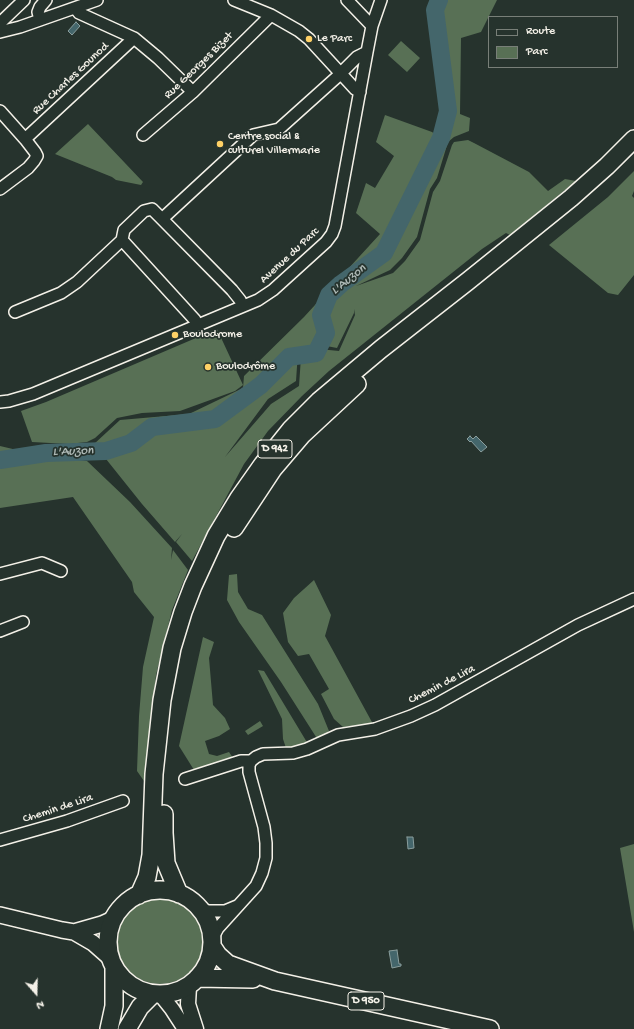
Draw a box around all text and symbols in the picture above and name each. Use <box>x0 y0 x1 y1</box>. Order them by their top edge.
legend <box>488 16 618 68</box>
text: Route <box>526 25 555 39</box>
street label: Rue Georges Bizet <box>161 29 237 103</box>
place label: Le Parc <box>317 32 352 46</box>
marker: Le Parc <box>304 34 314 44</box>
street label: Rue Charles Gounod <box>30 40 112 118</box>
text: Parc <box>526 45 548 59</box>
place label: Centre social & culturel Villermarie <box>228 130 320 158</box>
marker: Centre social & culturel Villermarie <box>215 139 225 149</box>
street label: Avenue du Parc <box>257 225 323 287</box>
water label: L'Auzon <box>328 261 370 299</box>
place label: Boulodrome <box>183 328 242 342</box>
marker: Boulodrome <box>170 330 180 340</box>
place label: Boulodrôme <box>216 360 275 374</box>
marker: Boulodrôme <box>203 362 213 372</box>
road number: D 942 <box>258 440 292 458</box>
water label: L'Auzon <box>52 443 94 461</box>
street label: Chemin de Lira <box>406 662 478 708</box>
street label: Chemin de Lira <box>21 791 95 827</box>
north arrow <box>16 973 56 1013</box>
road number: D 950 <box>348 992 384 1010</box>
text: N <box>35 997 46 1011</box>

